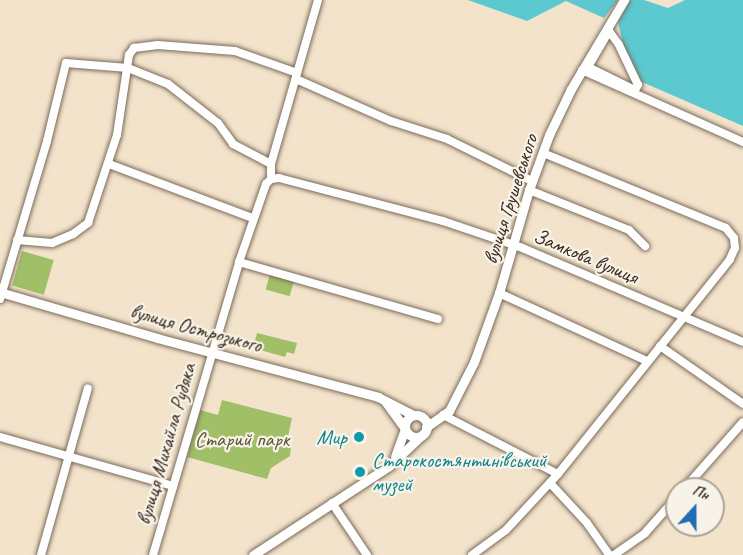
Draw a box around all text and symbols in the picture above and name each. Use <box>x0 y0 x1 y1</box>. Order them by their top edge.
street label: вулиця Грушевського <box>477 131 543 267</box>
street label: Замкова вулиця <box>530 223 642 289</box>
street label: вулиця Острозького <box>127 298 265 358</box>
street label: вулиця Михайла Рудяка <box>131 361 201 527</box>
place label: Мир <box>316 424 347 450</box>
park label: Старий парк <box>195 426 289 452</box>
marker: Мир <box>352 430 366 444</box>
place label: Старокостянтинівський музей <box>372 447 546 497</box>
marker: Старокостянтинівський музей <box>353 465 367 479</box>
north arrow <box>665 477 725 537</box>
text: Пн <box>689 480 712 504</box>

